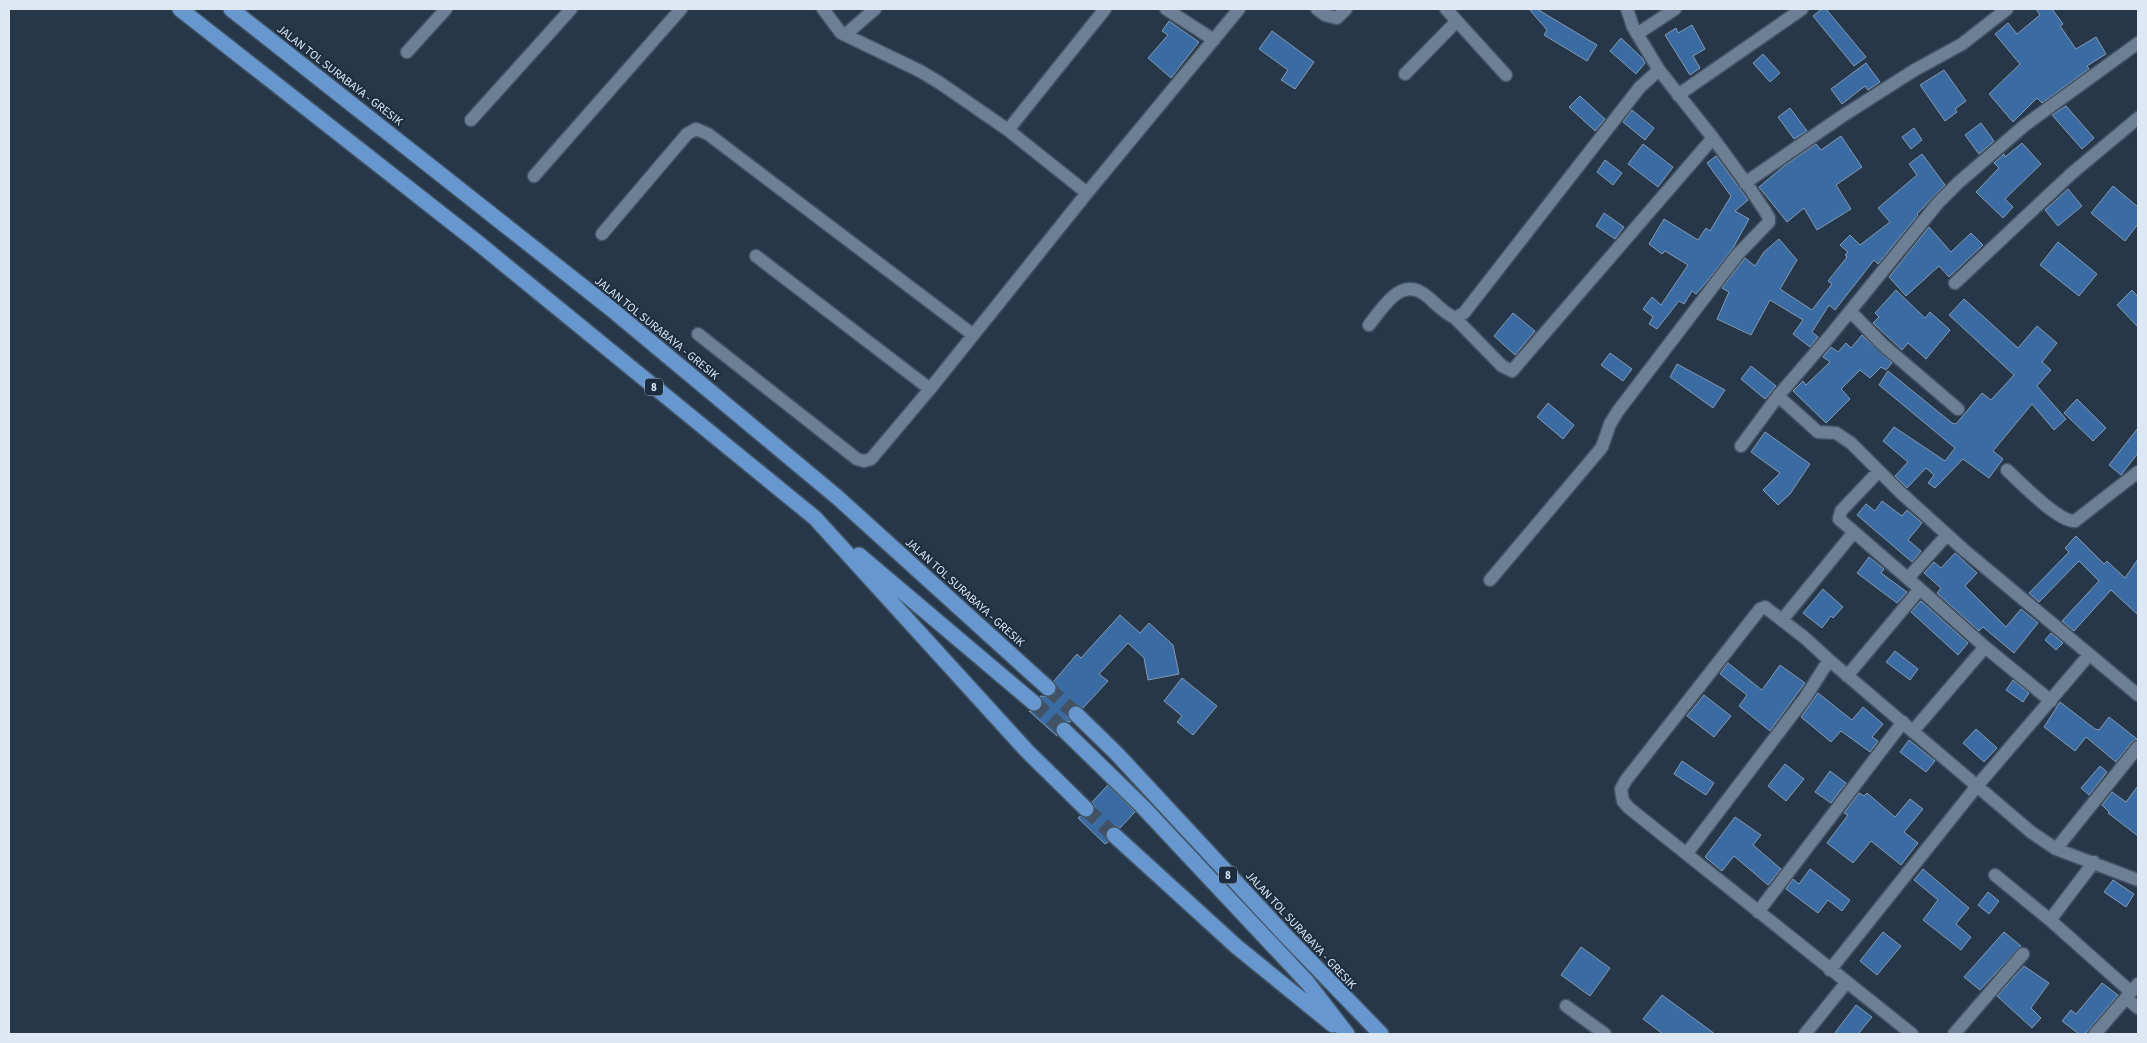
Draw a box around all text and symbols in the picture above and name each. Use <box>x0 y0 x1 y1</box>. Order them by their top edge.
street label: JALAN TOL SURABAYA - GRESIK <box>273 21 406 130</box>
street label: JALAN TOL SURABAYA - GRESIK <box>591 273 723 384</box>
road number: 8 <box>645 378 663 396</box>
street label: JALAN TOL SURABAYA - GRESIK <box>901 534 1028 651</box>
road number: 8 <box>1219 866 1237 884</box>
street label: JALAN TOL SURABAYA - GRESIK <box>1241 868 1360 993</box>

